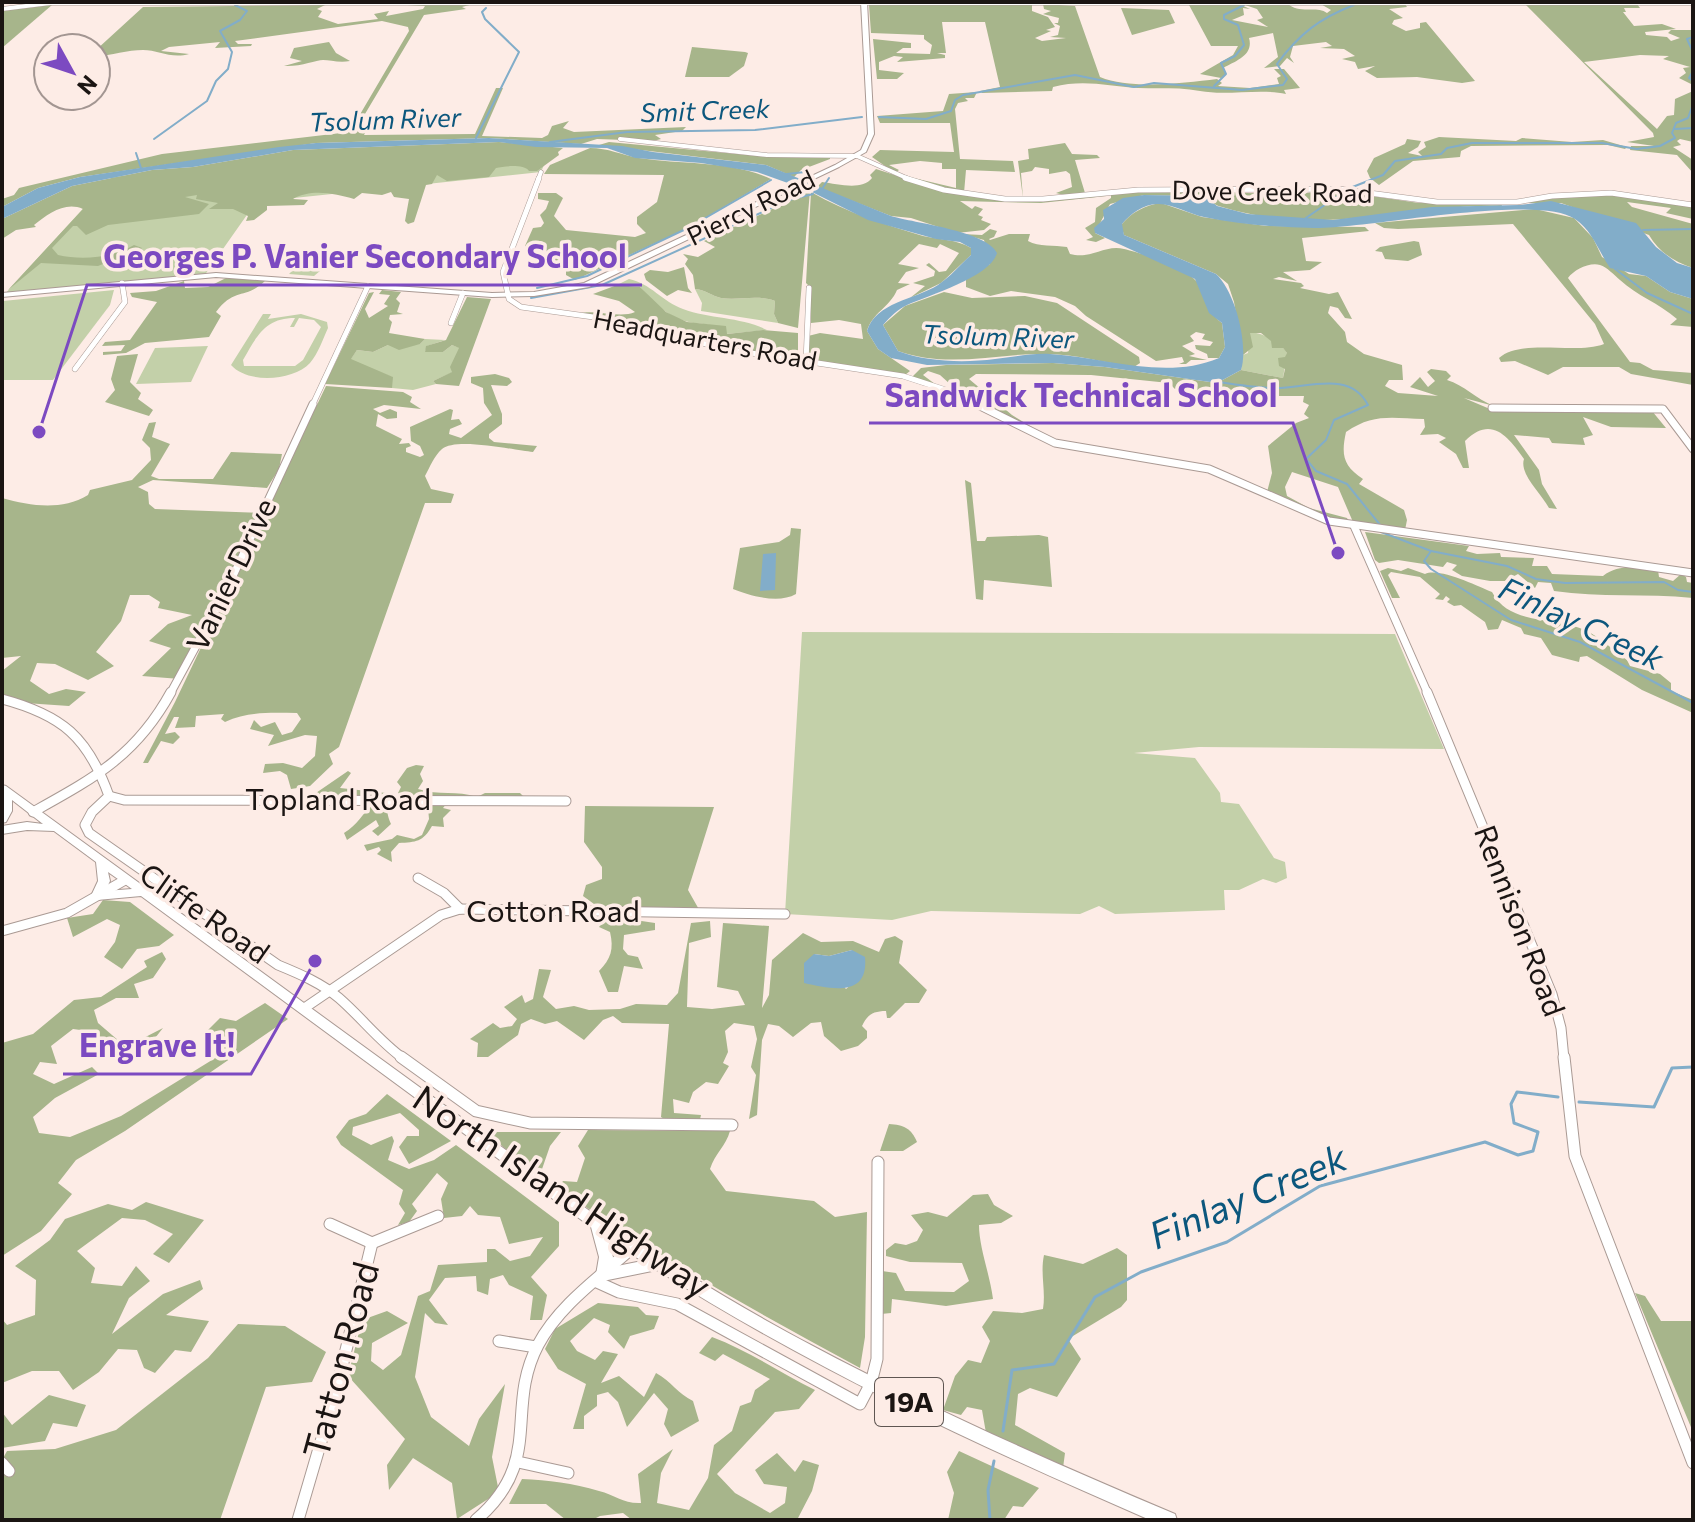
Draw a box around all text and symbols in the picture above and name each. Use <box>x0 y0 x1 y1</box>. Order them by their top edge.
north arrow <box>32 32 112 112</box>
text: N <box>72 70 103 100</box>
water label: Smit Creek <box>640 92 771 127</box>
water label: Tsolum River <box>308 100 463 137</box>
street label: Piercy Road <box>681 162 819 251</box>
street label: Dove Creek Road <box>1171 173 1373 208</box>
callout: Georges P. Vanier Secondary School <box>87 229 642 285</box>
text: Georges P. Vanier Secondary School <box>103 235 627 275</box>
street label: Headquarters Road <box>591 302 820 375</box>
water label: Tsolum River <box>921 317 1076 354</box>
callout: Sandwick Technical School <box>869 367 1293 423</box>
text: Sandwick Technical School <box>885 374 1277 414</box>
street label: Vanier Drive <box>177 491 283 656</box>
water label: Finlay Creek <box>1493 567 1671 678</box>
street label: Topland Road <box>245 779 431 816</box>
street label: Rennison Road <box>1468 819 1575 1021</box>
street label: Cliffe Road <box>133 854 277 970</box>
street label: Cotton Road <box>466 891 640 928</box>
callout: Engrave It! <box>63 1018 251 1074</box>
text: Engrave It! <box>79 1024 235 1064</box>
street label: North Island Highway <box>406 1074 720 1306</box>
water label: Finlay Creek <box>1141 1131 1354 1257</box>
street label: Tatton Road <box>292 1257 386 1462</box>
road number: 19A <box>875 1378 943 1426</box>

